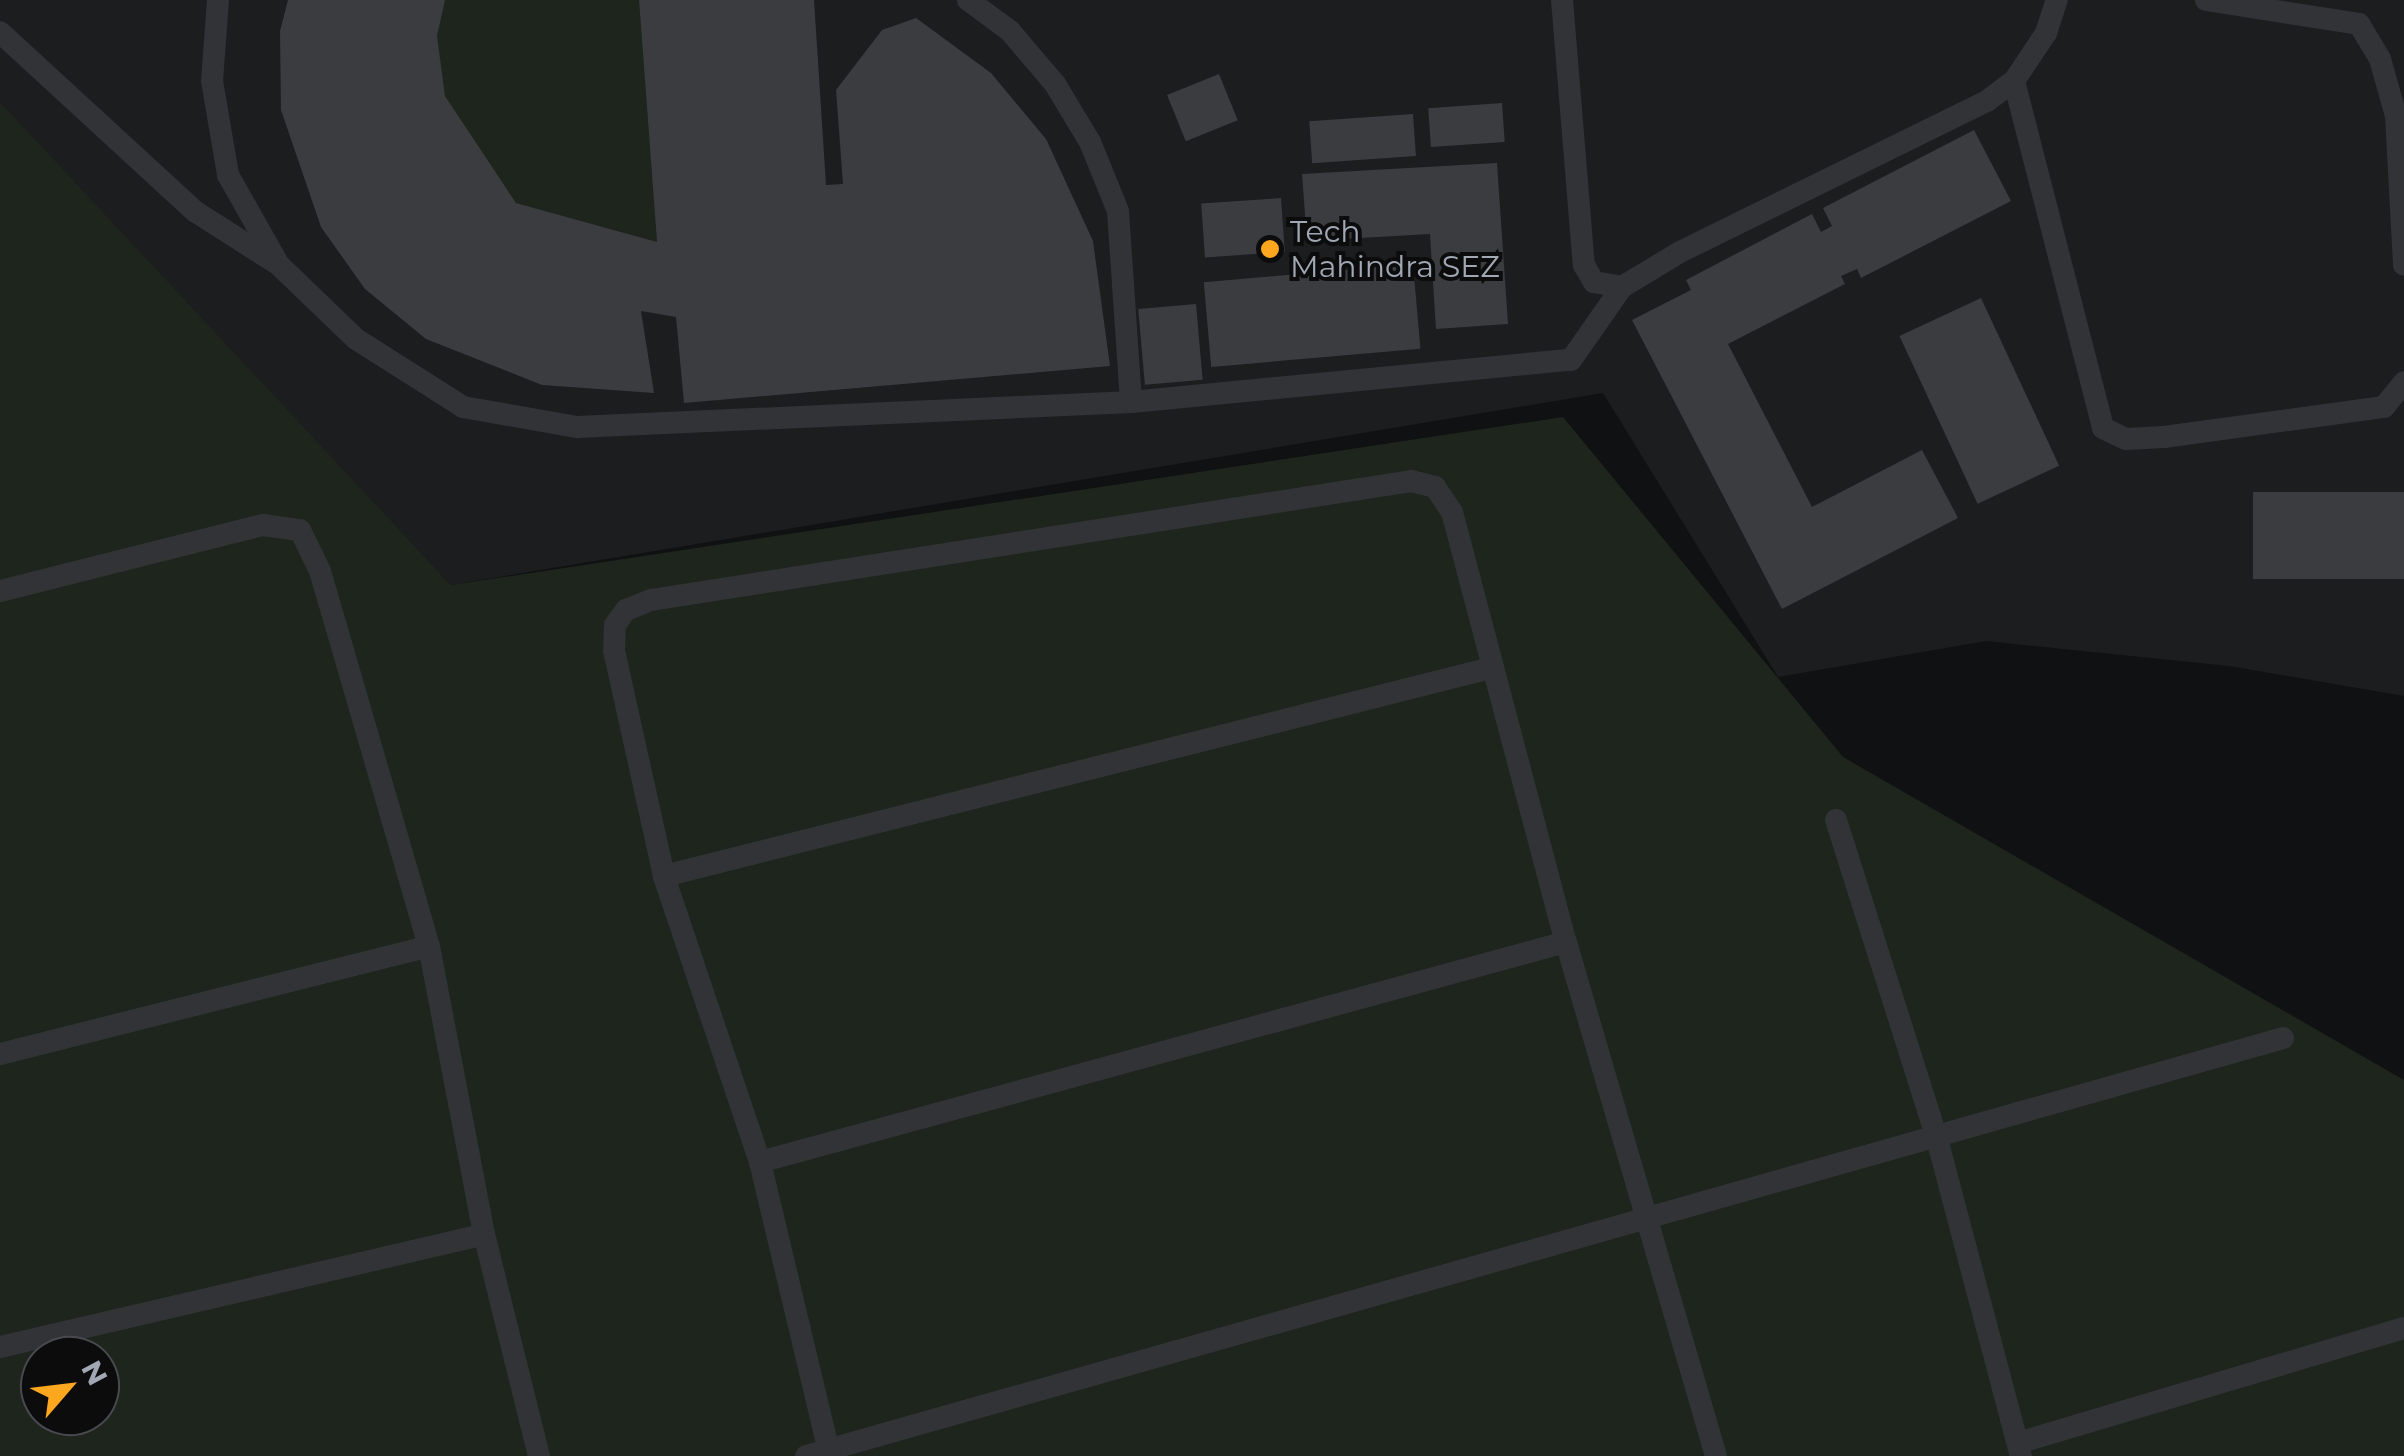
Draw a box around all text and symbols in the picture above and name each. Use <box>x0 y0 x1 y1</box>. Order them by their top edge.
place label: Tech Mahindra SEZ <box>1290 214 1500 284</box>
marker: Tech Mahindra SEZ <box>1259 238 1281 260</box>
north arrow <box>20 1336 120 1436</box>
text: N <box>74 1355 115 1391</box>

